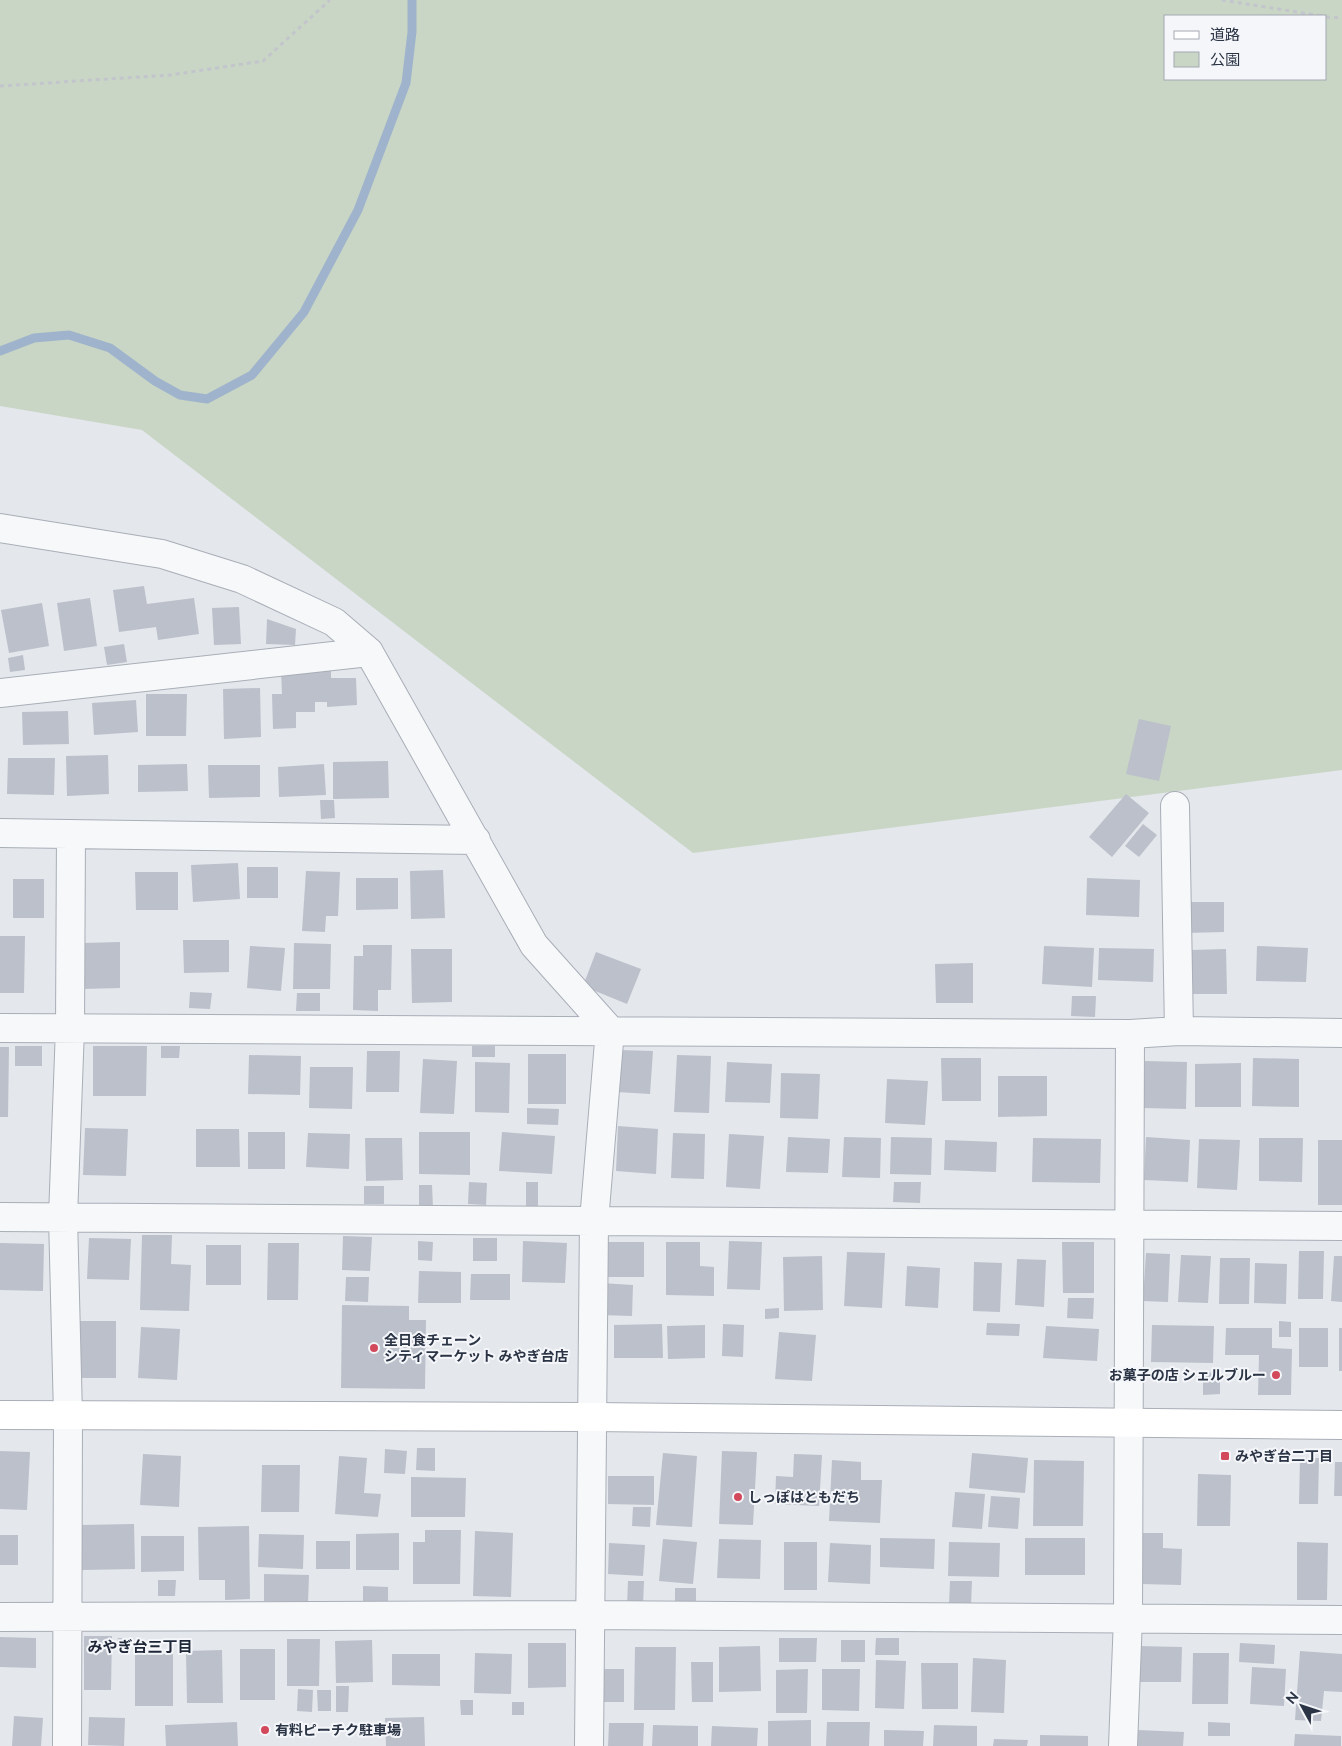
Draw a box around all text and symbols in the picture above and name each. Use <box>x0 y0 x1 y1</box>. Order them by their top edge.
legend <box>1164 15 1327 80</box>
text: 道路 <box>1210 26 1240 44</box>
text: 公園 <box>1210 51 1240 69</box>
place label: 全日食チェーン シティマーケット みやぎ台店 <box>384 1332 569 1364</box>
marker: 全日食チェーン シティマーケット みやぎ台店 <box>368 1342 380 1354</box>
place label: お菓子の店 シェルブルー <box>1109 1367 1266 1383</box>
marker: お菓子の店 シェルブルー <box>1270 1369 1282 1381</box>
place label: みやぎ台二丁目 <box>1235 1448 1333 1464</box>
marker: みやぎ台二丁目 <box>1219 1450 1231 1462</box>
place label: しっぽはともだち <box>748 1489 860 1505</box>
marker: しっぽはともだち <box>732 1491 744 1503</box>
district label: みやぎ台三丁目 <box>87 1638 193 1656</box>
north arrow <box>1277 1681 1327 1731</box>
text: N <box>1282 1688 1302 1707</box>
place label: 有料ピーチク駐車場 <box>275 1722 401 1738</box>
marker: 有料ピーチク駐車場 <box>259 1724 271 1736</box>

